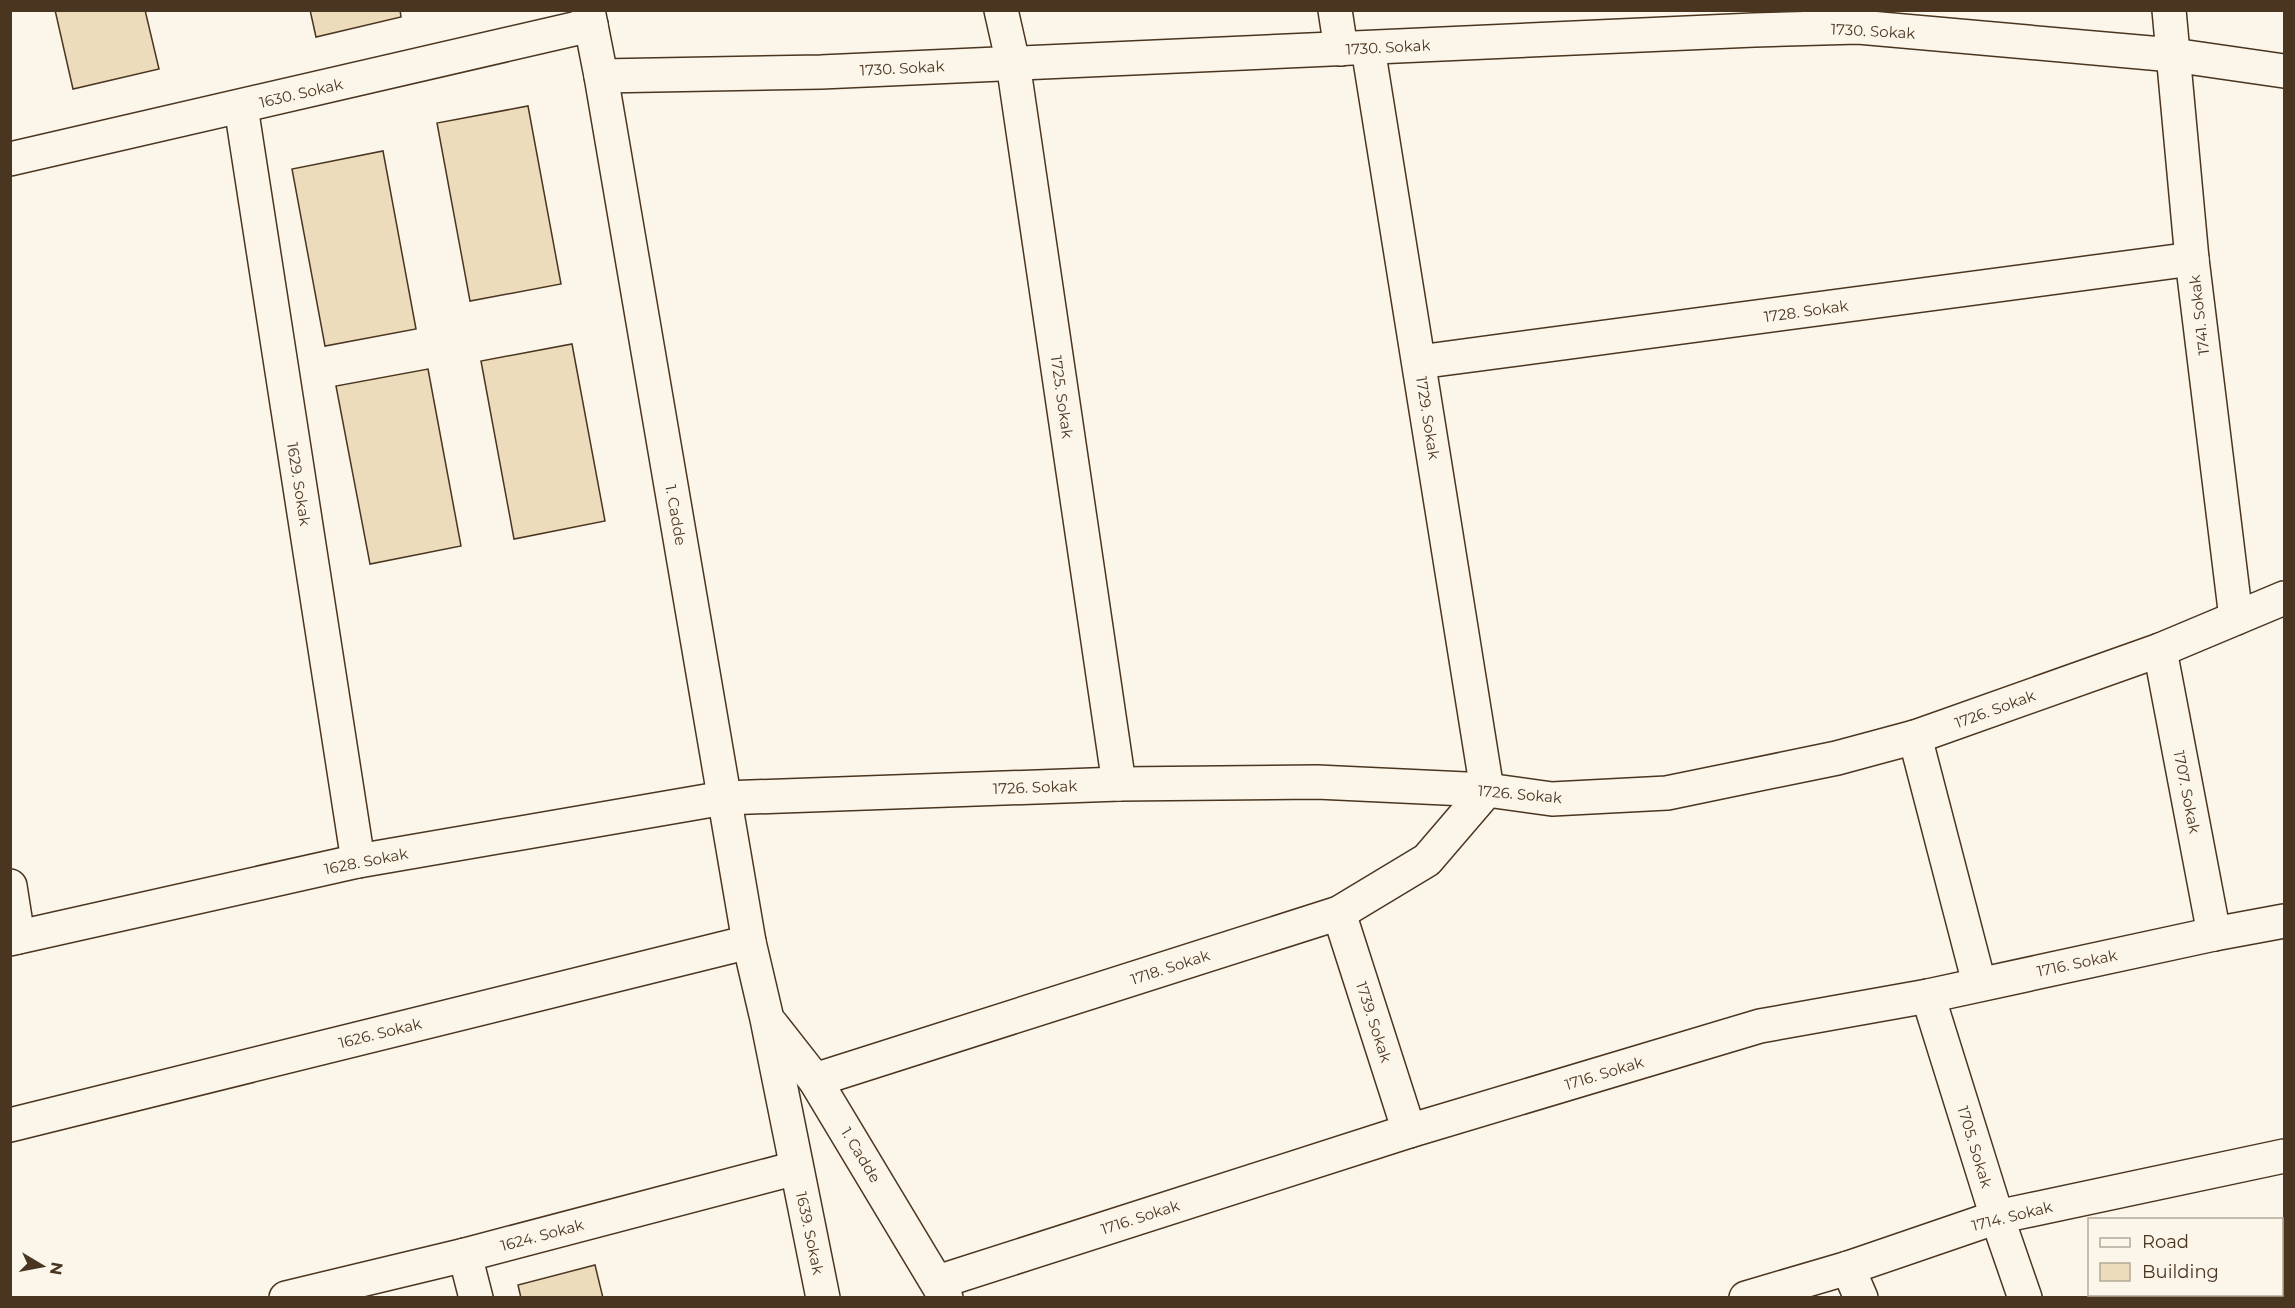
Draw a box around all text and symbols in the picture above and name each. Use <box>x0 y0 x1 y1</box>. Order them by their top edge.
street label: 1730. Sokak <box>1830 19 1916 43</box>
street label: 1730. Sokak <box>1345 35 1431 59</box>
street label: 1730. Sokak <box>859 56 945 80</box>
street label: 1630. Sokak <box>257 74 345 112</box>
street label: 1741. Sokak <box>2185 274 2213 356</box>
street label: 1728. Sokak <box>1763 296 1849 326</box>
street label: 1725. Sokak <box>1047 354 1077 440</box>
street label: 1729. Sokak <box>1412 375 1444 461</box>
street label: 1629. Sokak <box>283 441 315 527</box>
street label: 1. Cadde <box>661 483 691 547</box>
street label: 1726. Sokak <box>1952 686 2038 732</box>
street label: 1707. Sokak <box>2170 749 2204 835</box>
street label: 1726. Sokak <box>992 776 1078 798</box>
street label: 1726. Sokak <box>1477 781 1563 807</box>
street label: 1628. Sokak <box>322 844 410 878</box>
street label: 1718. Sokak <box>1128 945 1212 989</box>
street label: 1716. Sokak <box>2035 945 2119 981</box>
street label: 1739. Sokak <box>1352 979 1396 1065</box>
street label: 1626. Sokak <box>337 1014 423 1052</box>
street label: 1716. Sokak <box>1562 1052 1646 1094</box>
street label: 1705. Sokak <box>1954 1104 1996 1190</box>
street label: 1. Cadde <box>837 1124 885 1186</box>
street label: 1639. Sokak <box>792 1190 828 1276</box>
street label: 1716. Sokak <box>1098 1195 1182 1239</box>
street label: 1714. Sokak <box>1970 1197 2054 1235</box>
street label: 1624. Sokak <box>498 1215 586 1255</box>
legend <box>2088 1218 2283 1296</box>
text: Road <box>2142 1231 2189 1253</box>
north arrow <box>12 1236 72 1296</box>
text: N <box>46 1260 67 1277</box>
text: Building <box>2142 1261 2219 1283</box>

